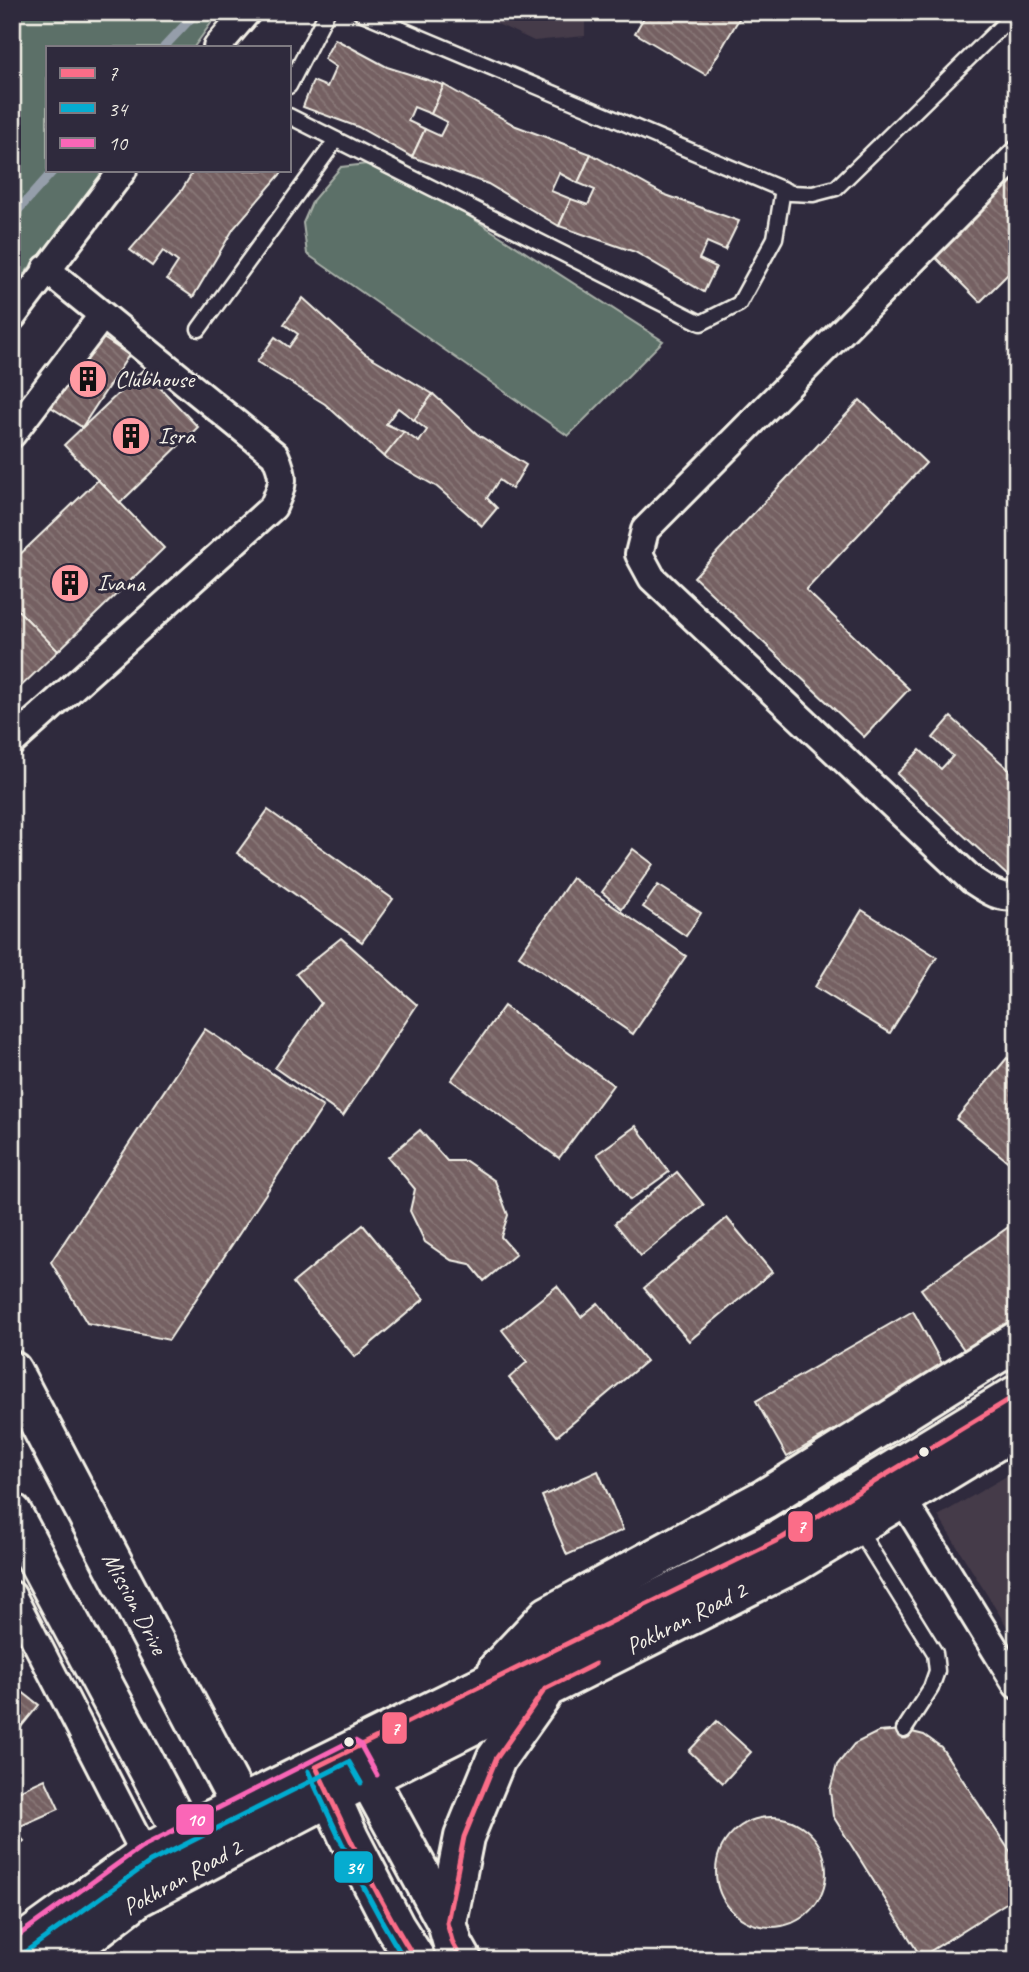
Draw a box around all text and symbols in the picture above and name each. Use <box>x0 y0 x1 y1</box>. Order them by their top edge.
legend <box>46 46 290 172</box>
text: 7 <box>108 60 119 86</box>
text: 34 <box>108 96 129 122</box>
text: 10 <box>108 130 128 156</box>
building icon: Clubhouse <box>67 358 109 400</box>
place label: Clubhouse <box>115 364 196 394</box>
building icon: Isra <box>110 415 152 457</box>
place label: Isra <box>158 421 196 451</box>
building icon: Ivana <box>49 562 91 604</box>
place label: Ivana <box>97 568 146 598</box>
unlabelled marker <box>917 1445 931 1459</box>
line badge: 7 <box>787 1510 814 1543</box>
text: 7 <box>797 1515 808 1539</box>
street label: Mission Drive <box>96 1547 175 1661</box>
street label: Pokhran Road 2 <box>621 1574 753 1661</box>
line badge: 7 <box>381 1711 408 1745</box>
text: 7 <box>391 1717 402 1741</box>
unlabelled marker <box>342 1735 356 1749</box>
line badge: 10 <box>175 1803 215 1836</box>
text: 10 <box>186 1808 206 1832</box>
street label: Pokhran Road 2 <box>117 1831 249 1922</box>
line badge: 34 <box>333 1850 374 1884</box>
text: 34 <box>345 1856 365 1880</box>

